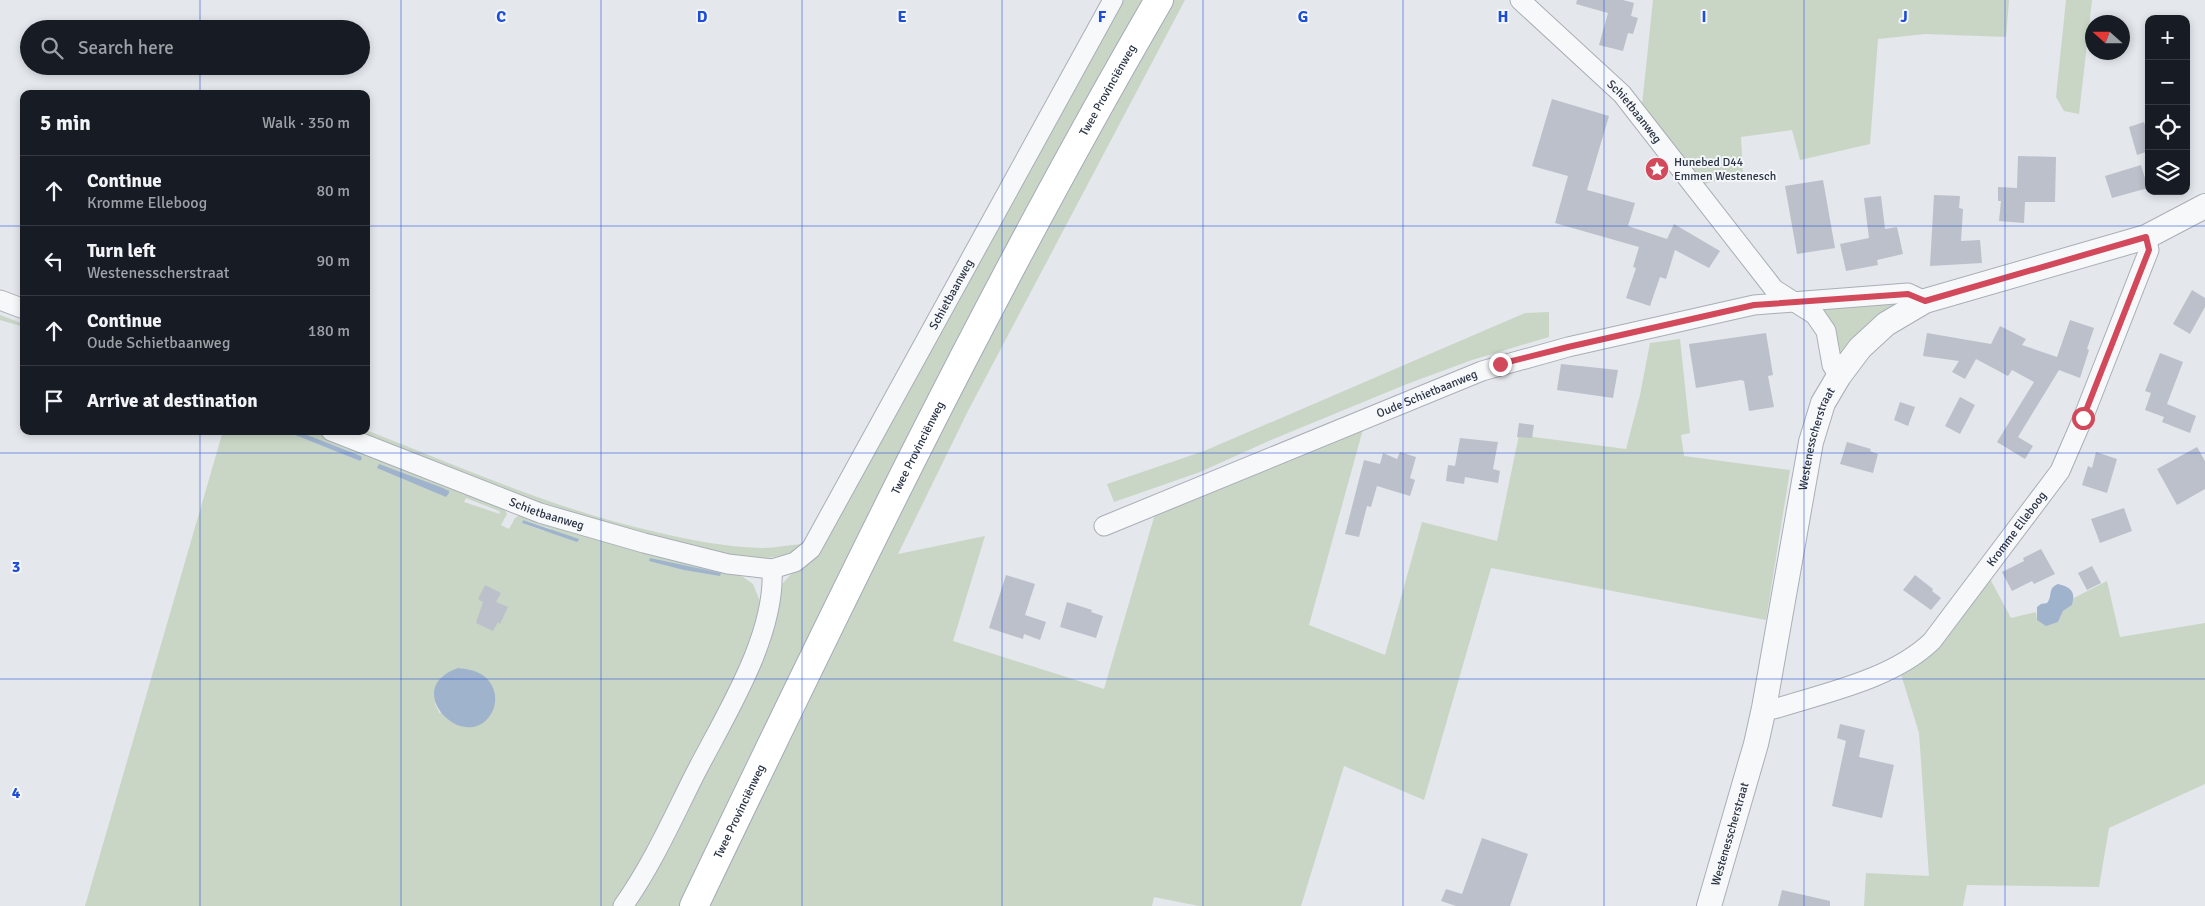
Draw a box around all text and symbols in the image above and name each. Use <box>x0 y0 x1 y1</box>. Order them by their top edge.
text: C <box>496 7 506 27</box>
text: D <box>697 7 708 27</box>
text: E <box>897 7 907 27</box>
text: F <box>1098 7 1107 27</box>
text: G <box>1298 7 1308 27</box>
text: H <box>1498 7 1508 27</box>
text: I <box>1701 7 1707 27</box>
text: J <box>1900 7 1908 27</box>
north arrow <box>2085 15 2130 60</box>
map controls <box>2145 15 2190 195</box>
button: + <box>2145 15 2190 60</box>
search box <box>20 20 370 75</box>
icon: search <box>38 34 66 62</box>
text: Search here <box>78 36 174 60</box>
street label: Twee Provinciënweg <box>1076 42 1140 139</box>
button: − <box>2145 60 2190 105</box>
street label: Schietbaanweg <box>1603 77 1665 147</box>
button: locate <box>2145 105 2190 150</box>
text: 5 min <box>40 110 91 136</box>
text: Walk · 350 m <box>262 113 350 133</box>
button: layers <box>2145 150 2190 195</box>
place label: Hunebed D44 Emmen Westenesch <box>1674 155 1776 184</box>
place icon: Hunebed D44 Emmen Westenesch <box>1644 156 1670 182</box>
text: Continue <box>87 169 162 193</box>
icon: ahead <box>40 177 68 205</box>
text: 80 m <box>316 181 350 201</box>
text: Kromme Elleboog <box>87 193 207 213</box>
text: Turn left <box>87 239 156 263</box>
icon: left <box>40 247 68 275</box>
text: 90 m <box>316 251 350 271</box>
street label: Schietbaanweg <box>926 257 977 332</box>
text: Westenesscherstraat <box>87 263 229 283</box>
text: Continue <box>87 309 162 333</box>
icon: ahead <box>40 317 68 345</box>
text: 180 m <box>308 321 350 341</box>
text: Oude Schietbaanweg <box>87 333 230 353</box>
route end <box>1489 353 1512 376</box>
street label: Oude Schietbaanweg <box>1374 367 1480 421</box>
street label: Westenesscherstraat <box>1796 385 1839 492</box>
icon: arrive <box>40 387 68 415</box>
text: Arrive at destination <box>87 389 258 413</box>
street label: Twee Provinciënweg <box>888 399 948 497</box>
route start <box>2072 407 2095 430</box>
street label: Kromme Elleboog <box>1984 489 2050 570</box>
street label: Schietbaanweg <box>507 495 586 533</box>
text: 3 <box>12 557 20 577</box>
street label: Twee Provinciënweg <box>711 762 769 861</box>
street label: Westenesscherstraat <box>1708 781 1752 888</box>
text: 4 <box>12 783 21 803</box>

